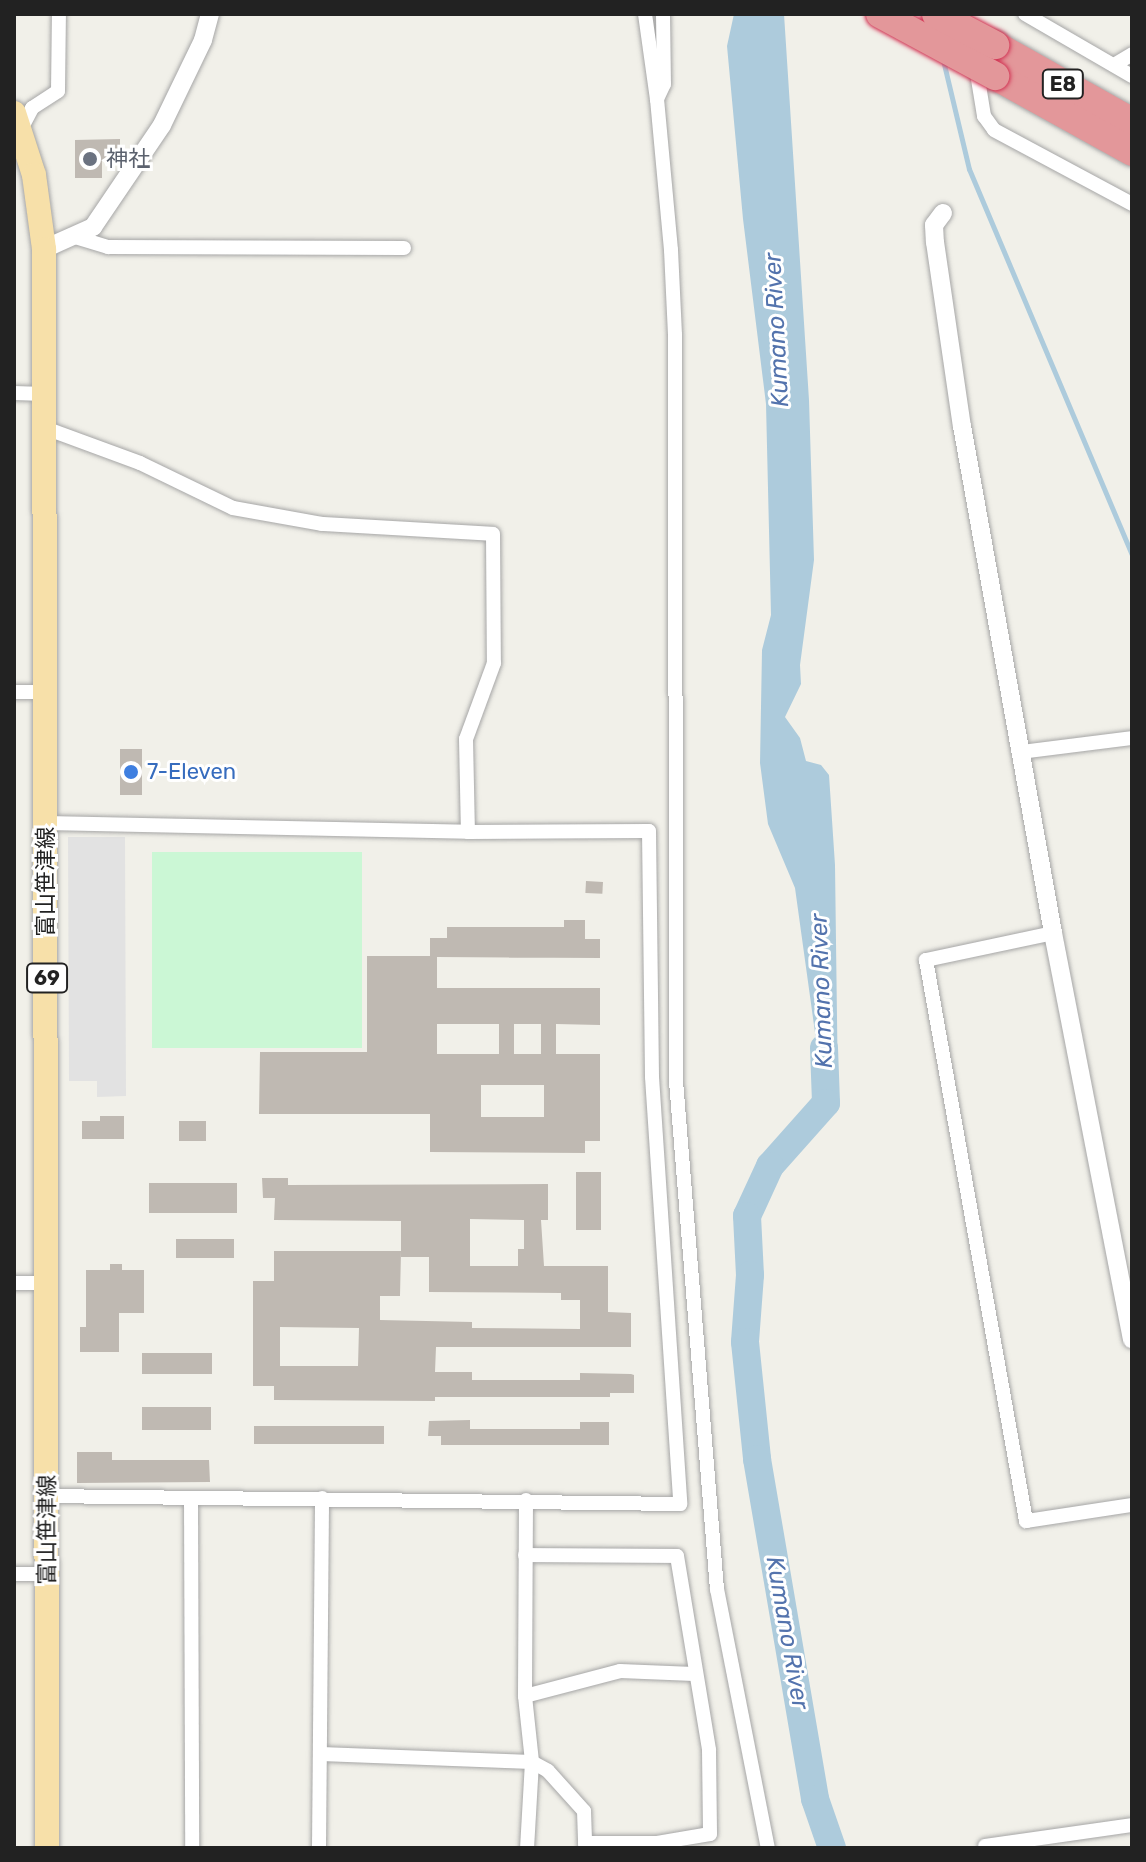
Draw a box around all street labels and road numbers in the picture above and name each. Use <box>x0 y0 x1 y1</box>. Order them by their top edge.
road number: E8 <box>1041 68 1085 100</box>
street label: 富山笹津線 <box>33 827 59 937</box>
road number: 69 <box>25 962 69 994</box>
street label: 富山笹津線 <box>34 1475 60 1585</box>

